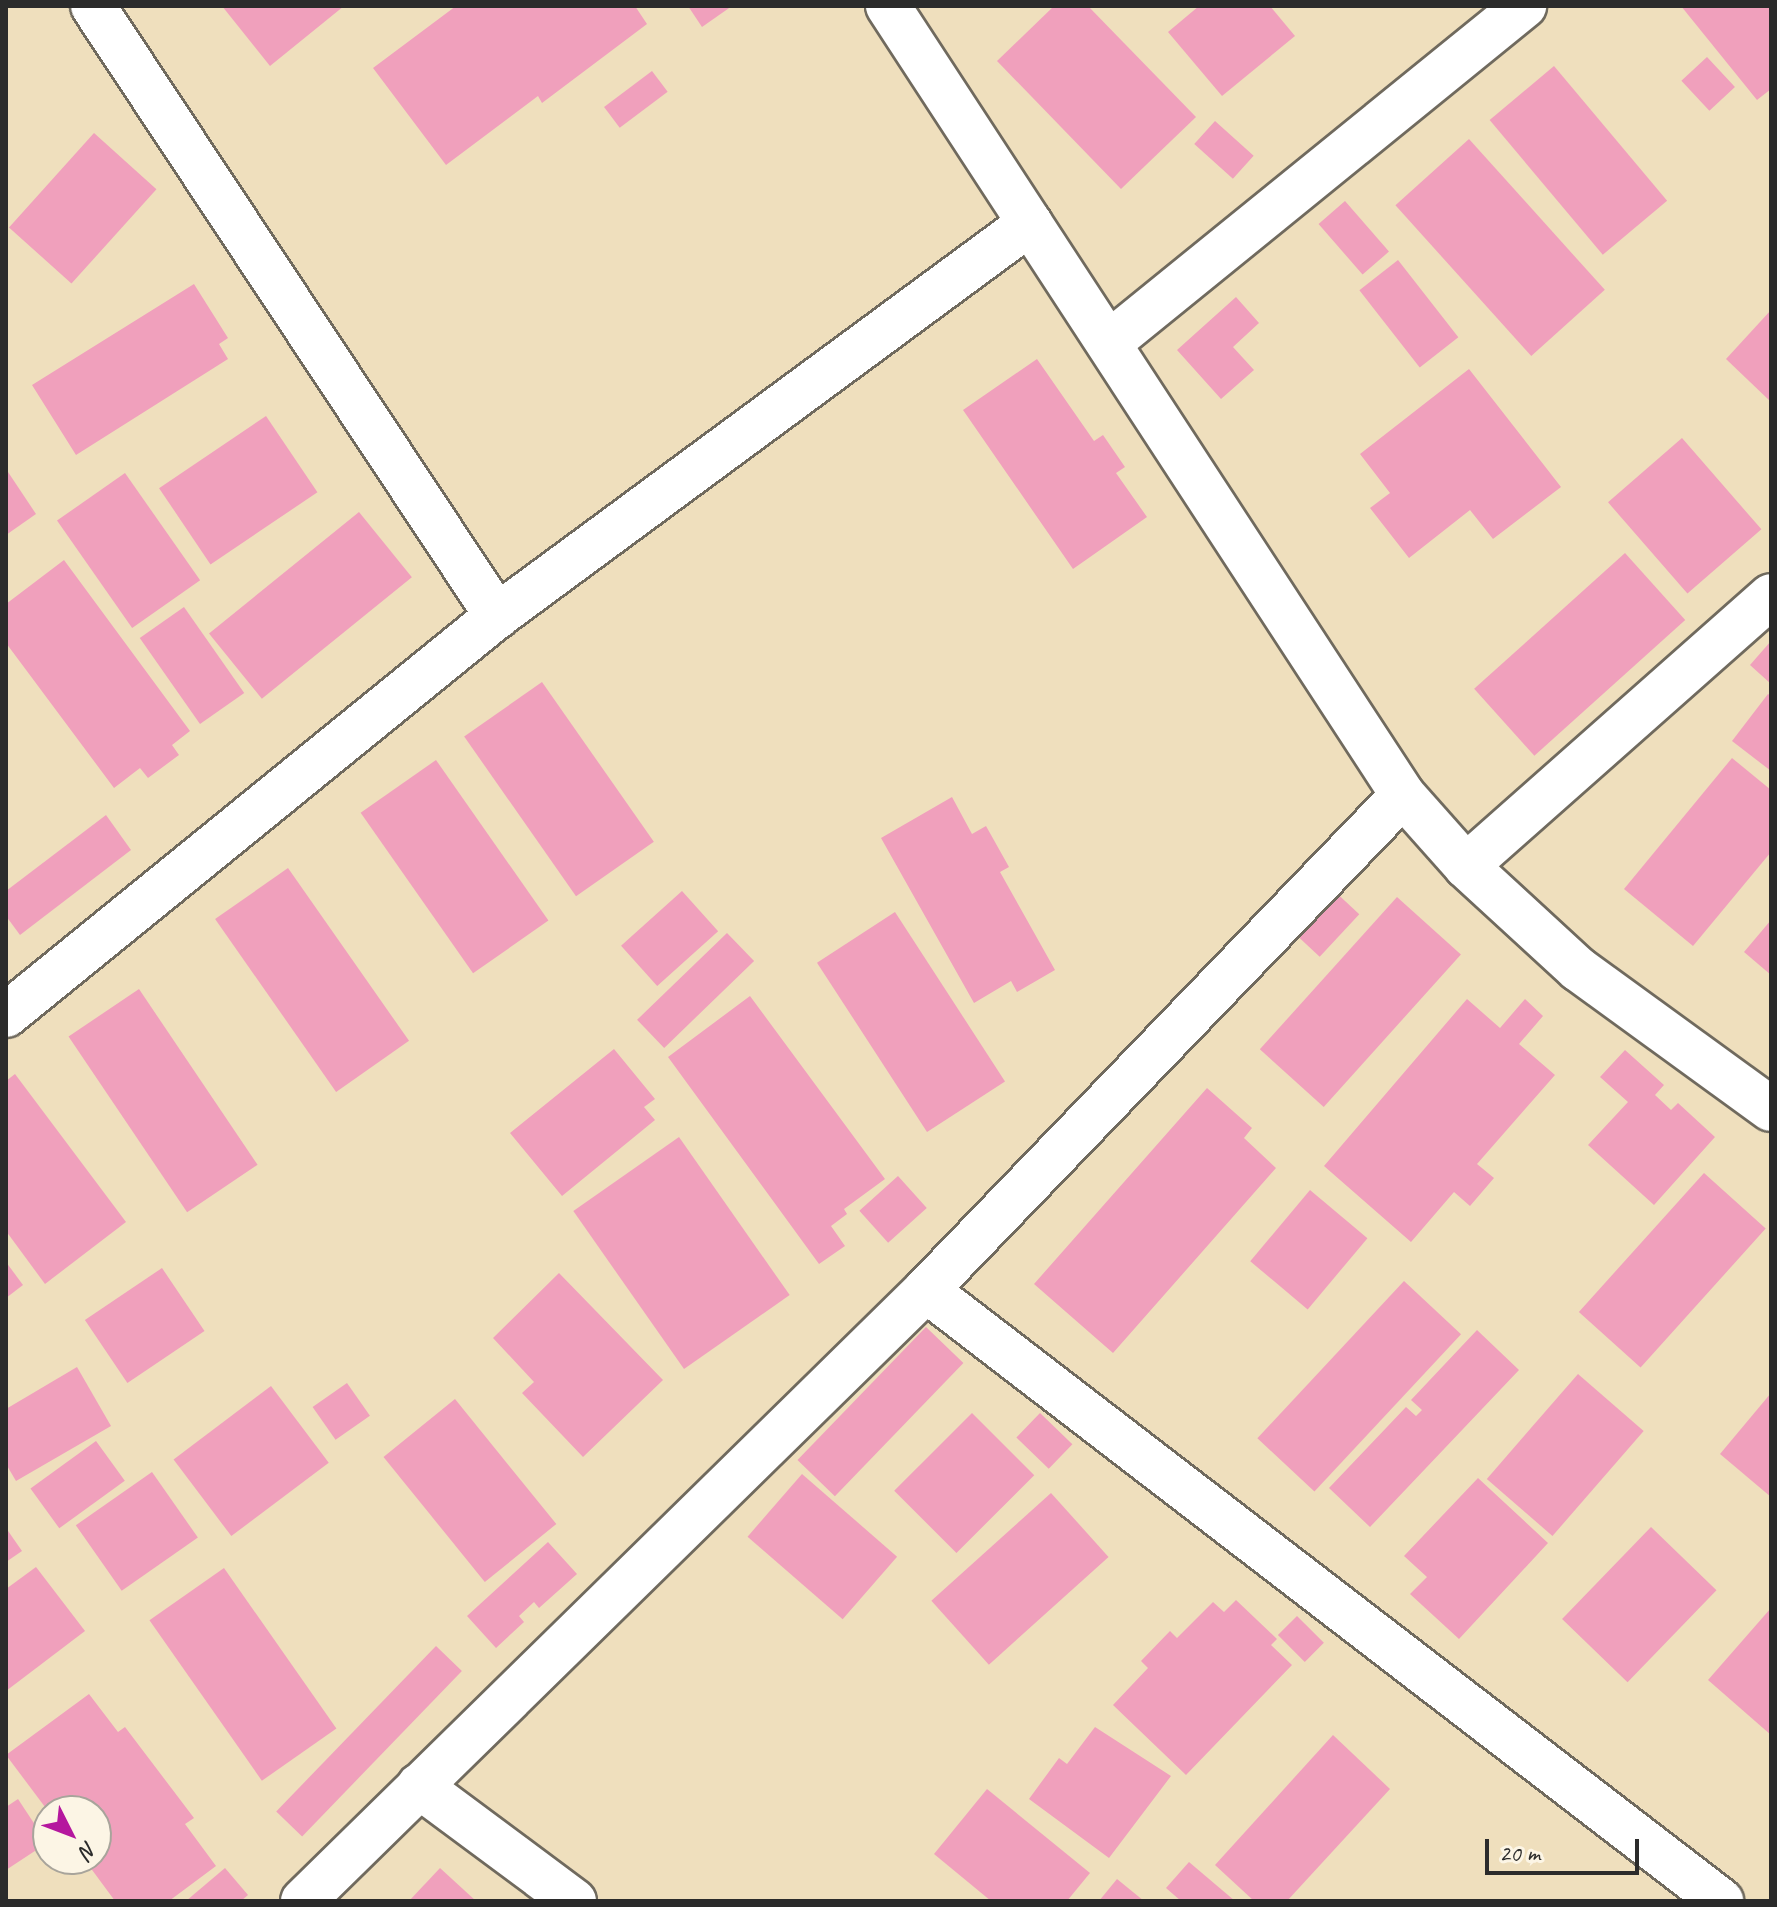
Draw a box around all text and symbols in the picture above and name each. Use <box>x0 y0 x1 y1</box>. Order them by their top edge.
north arrow <box>32 1795 112 1875</box>
scale bar <box>1489 1823 1643 1873</box>
text: N <box>73 1835 103 1864</box>
text: 20 m <box>1499 1838 1540 1868</box>

